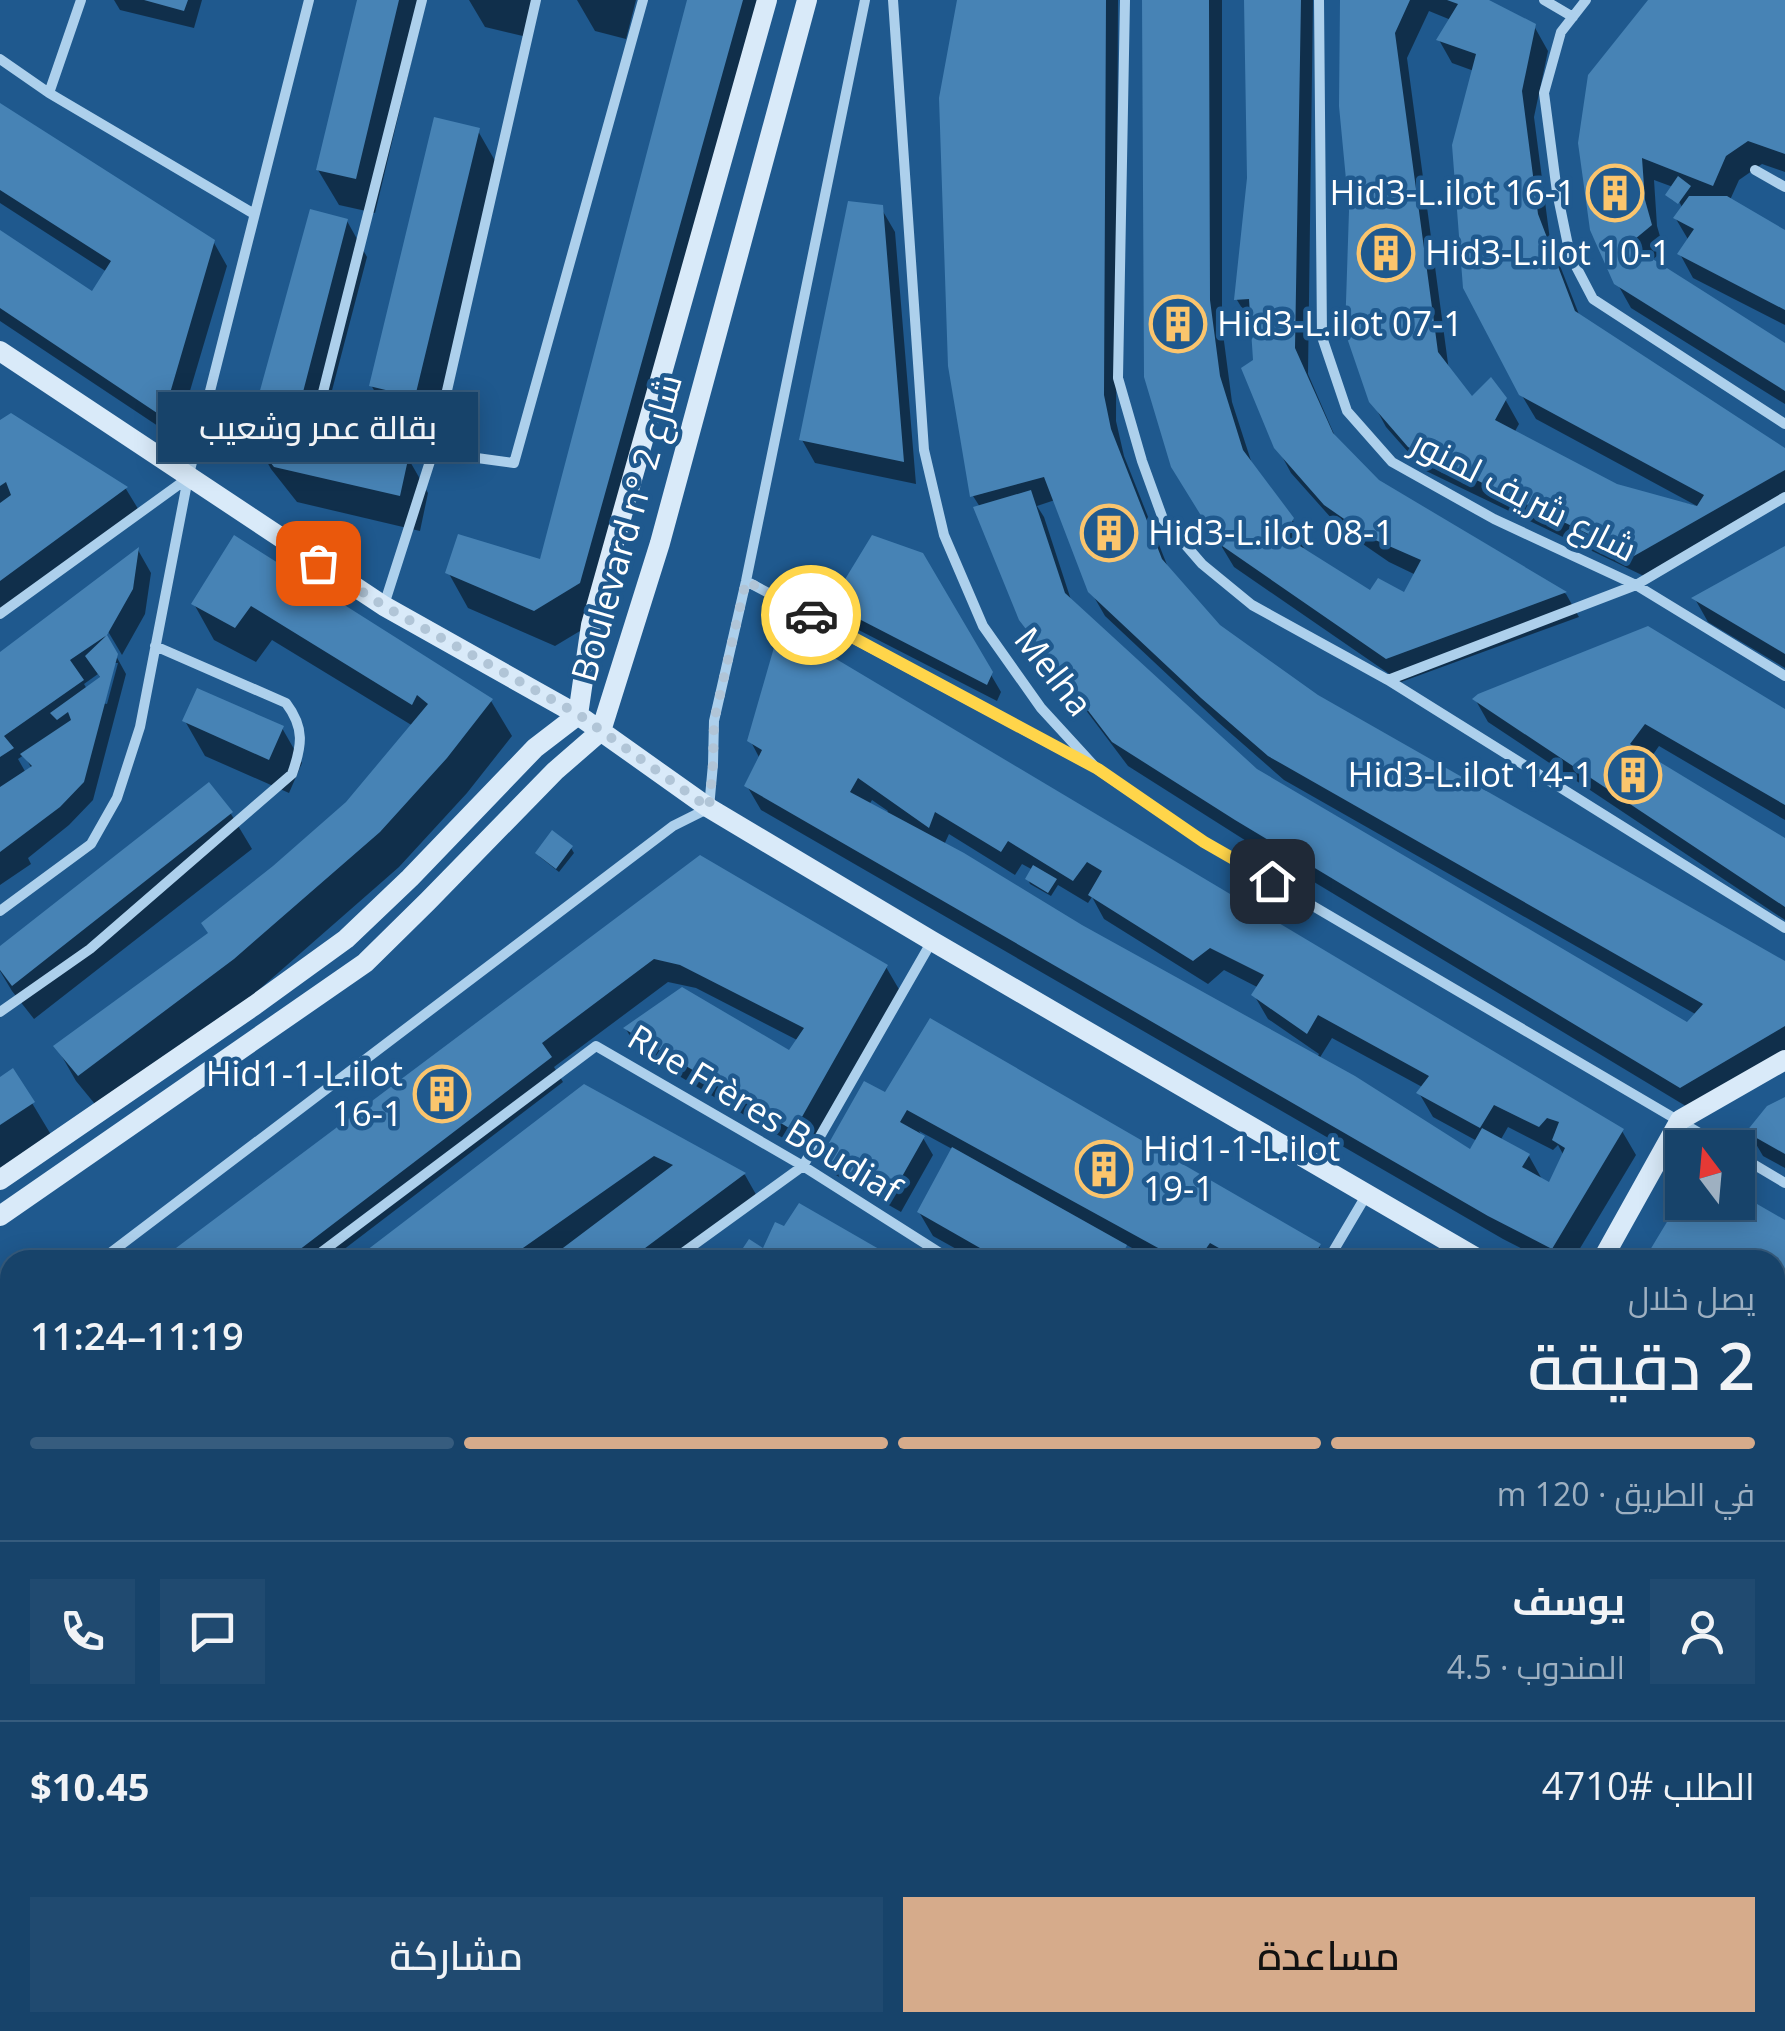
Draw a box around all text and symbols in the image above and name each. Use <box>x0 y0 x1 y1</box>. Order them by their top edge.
building icon: Hid3-L.ilot 16-1 <box>1585 163 1645 223</box>
place label: Hid3-L.ilot 16-1 <box>1330 168 1576 215</box>
building icon: Hid3-L.ilot 10-1 <box>1356 223 1416 283</box>
place label: Hid3-L.ilot 10-1 <box>1425 228 1671 275</box>
building icon: Hid3-L.ilot 07-1 <box>1148 294 1208 354</box>
place label: Hid3-L.ilot 07-1 <box>1217 299 1463 346</box>
street label: Boulevard n° شارع 2 <box>559 368 693 687</box>
callout: بقالة عمر وشعيب <box>158 393 478 463</box>
text: بقالة عمر وشعيب <box>199 405 437 448</box>
street label: شارع شريف لمنور <box>1402 417 1645 573</box>
building icon: Hid3-L.ilot 08-1 <box>1079 503 1139 563</box>
place label: Hid3-L.ilot 08-1 <box>1148 508 1394 555</box>
pin <box>276 521 361 606</box>
icon: bag <box>291 536 346 591</box>
courier <box>761 565 861 665</box>
icon: car <box>784 588 839 643</box>
street label: Melha <box>1005 617 1104 725</box>
building icon: Hid3-L.ilot 14-1 <box>1603 745 1663 805</box>
place label: Hid3-L.ilot 14-1 <box>1348 750 1594 797</box>
pin <box>1230 839 1315 924</box>
icon: home <box>1245 854 1300 909</box>
street label: Rue Frères Boudiaf <box>620 1013 912 1214</box>
place label: Hid1-1-L.ilot 16-1 <box>206 1049 403 1136</box>
building icon: Hid1-1-L.ilot 16-1 <box>412 1064 472 1124</box>
place label: Hid1-1-L.ilot 19-1 <box>1143 1124 1340 1211</box>
north arrow <box>1665 1130 1755 1220</box>
map controls <box>1665 1130 1755 1220</box>
building icon: Hid1-1-L.ilot 19-1 <box>1074 1139 1134 1199</box>
text: يصل خلال <box>1628 1276 1755 1319</box>
text: 11:19–11:24 <box>30 1309 244 1361</box>
text: 2 دقيقة <box>1528 1321 1755 1409</box>
text: في الطريق · 120 m <box>1497 1472 1755 1515</box>
text: يوسف <box>1512 1574 1625 1626</box>
button: phone <box>30 1579 135 1684</box>
button: chat <box>160 1579 265 1684</box>
button: person <box>1650 1579 1755 1684</box>
text: المندوب · 4.5 <box>1447 1645 1625 1688</box>
text: الطلب #4710 <box>1542 1759 1755 1811</box>
text: $10.45 <box>30 1760 149 1812</box>
button: مشاركة <box>30 1897 883 2012</box>
button: مساعدة <box>903 1897 1755 2012</box>

